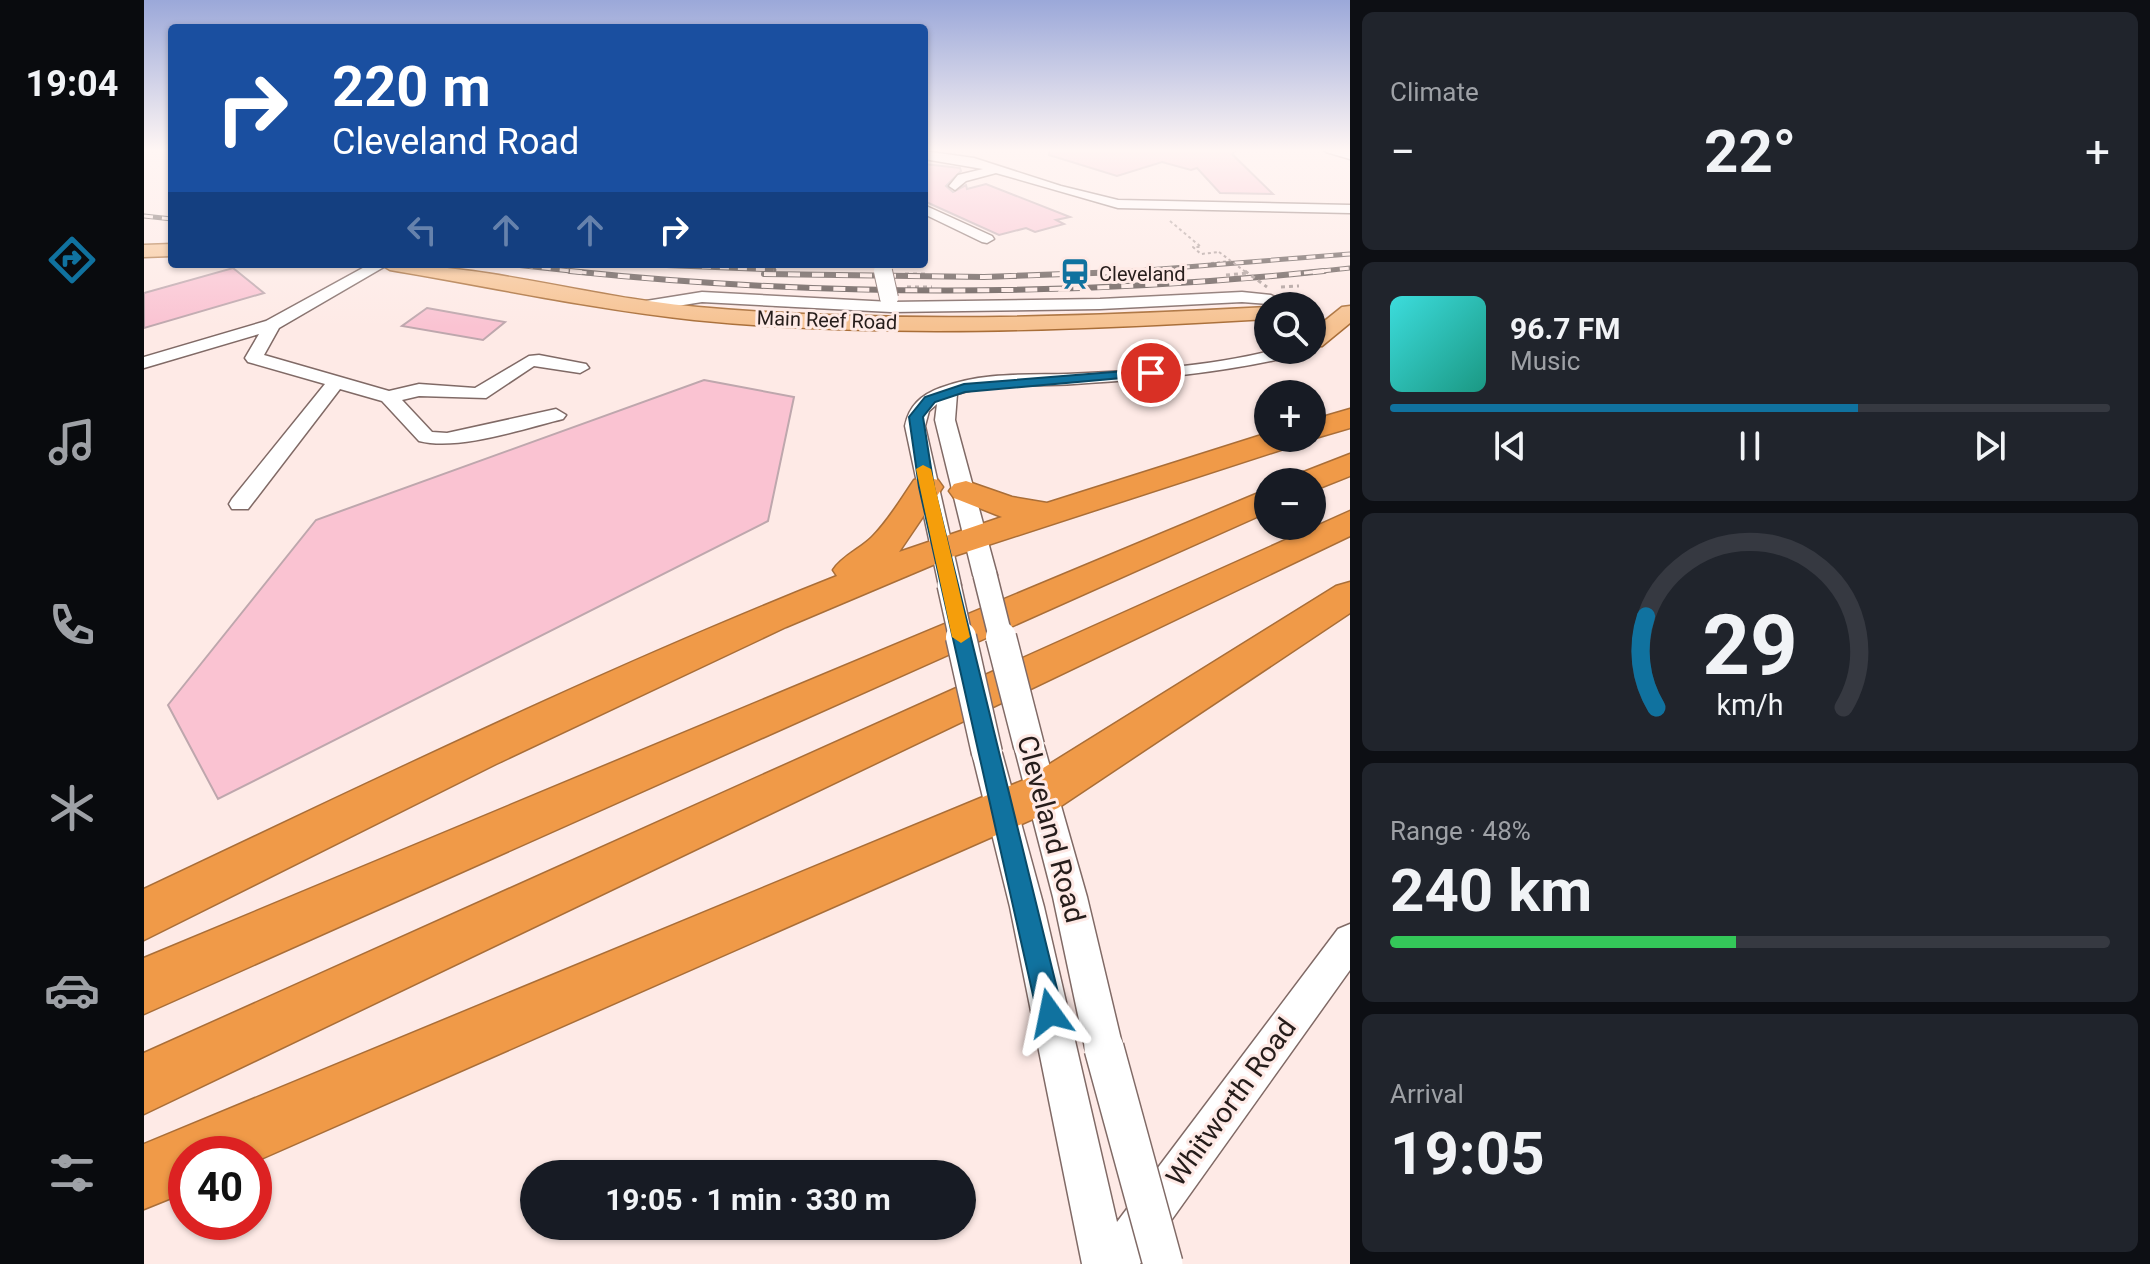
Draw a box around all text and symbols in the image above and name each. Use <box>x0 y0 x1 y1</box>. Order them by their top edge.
text: 220 m <box>332 54 491 120</box>
icon: right <box>200 56 304 160</box>
text: 19:04 <box>26 63 118 105</box>
text: Climate <box>1390 77 1479 107</box>
text: 22° <box>1704 116 1796 187</box>
text: Cleveland Road <box>332 121 579 163</box>
text: − <box>1390 126 1415 178</box>
text: + <box>2085 126 2110 178</box>
icon: left <box>400 208 444 252</box>
icon: ahead <box>484 208 528 252</box>
icon: ahead <box>568 208 612 252</box>
icon: right <box>652 208 696 252</box>
icon: directions <box>44 232 100 288</box>
station icon: Cleveland <box>1058 257 1092 291</box>
place label: Cleveland <box>1099 262 1186 286</box>
map controls <box>1254 292 1326 540</box>
button: search <box>1254 292 1326 364</box>
street label: Main Reef Road <box>756 306 898 334</box>
text: 96.7 FM <box>1510 311 1621 346</box>
pin <box>1117 339 1185 407</box>
text: Music <box>1510 346 1580 376</box>
icon: arrive <box>1129 351 1173 395</box>
button: + <box>1254 380 1326 452</box>
icon: music <box>44 414 100 470</box>
icon: previous <box>1488 424 1532 468</box>
icon: pause <box>1728 424 1772 468</box>
icon: next <box>1968 424 2012 468</box>
button: − <box>1254 468 1326 540</box>
icon: phone <box>44 597 100 653</box>
text: 29 <box>1702 597 1798 694</box>
text: km/h <box>1716 688 1784 722</box>
street label: Cleveland Road <box>1010 732 1092 926</box>
icon: climate <box>44 780 100 836</box>
text: Range · 48% <box>1390 816 1531 846</box>
text: 240 km <box>1390 855 1592 926</box>
icon: car <box>44 962 100 1018</box>
position arrow <box>1008 971 1092 1055</box>
street label: Whitworth Road <box>1159 1012 1303 1192</box>
text: Arrival <box>1390 1079 1464 1109</box>
text: 19:05 <box>1390 1118 1545 1189</box>
speed limit sign: 40 <box>168 1136 272 1240</box>
icon: filters <box>44 1145 100 1201</box>
text: 19:05 · 1 min · 330 m <box>605 1182 891 1217</box>

